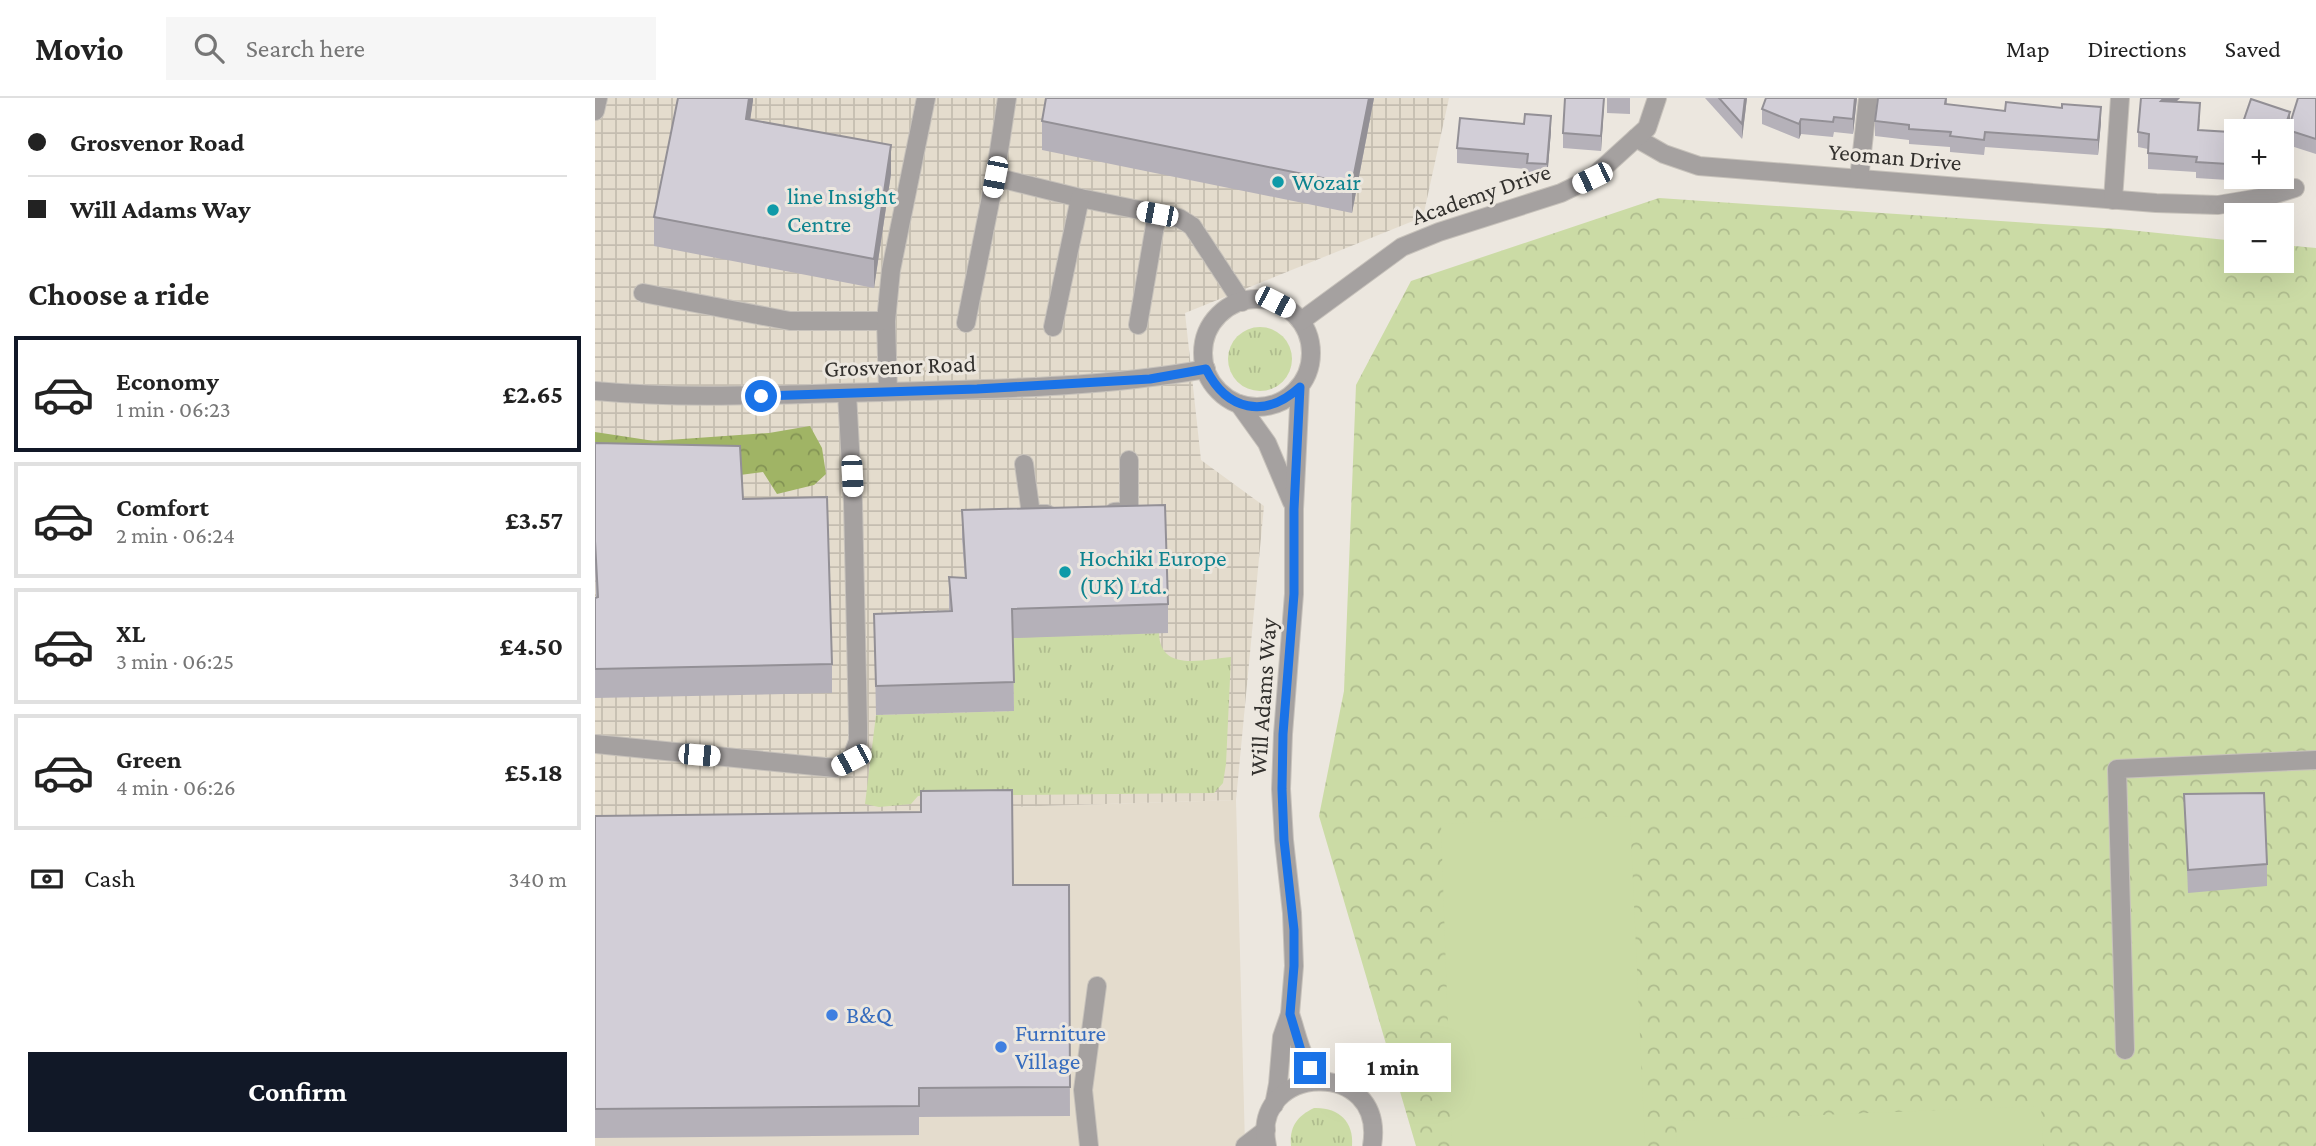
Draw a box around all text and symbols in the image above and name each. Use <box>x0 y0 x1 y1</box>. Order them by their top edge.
search box <box>166 17 656 80</box>
icon: search <box>190 29 228 67</box>
text: Movio <box>35 30 124 67</box>
text: Search here <box>246 34 365 63</box>
text: Map <box>2006 35 2050 62</box>
text: Directions <box>2088 35 2187 62</box>
text: Saved <box>2225 35 2281 62</box>
map controls <box>2224 119 2294 273</box>
button: + <box>2224 119 2294 189</box>
text: Grosvenor Road <box>70 128 245 157</box>
street label: Yeoman Drive <box>1827 137 1963 176</box>
car <box>981 154 1010 200</box>
street label: Academy Drive <box>1408 157 1554 230</box>
car <box>1569 159 1616 197</box>
place label: Wozair <box>1292 168 1361 195</box>
marker: Wozair <box>1270 174 1286 190</box>
place label: line Insight Centre <box>787 182 897 237</box>
text: Will Adams Way <box>70 195 251 224</box>
car <box>1135 200 1180 228</box>
marker: line Insight Centre <box>765 202 781 218</box>
button: − <box>2224 203 2294 273</box>
text: Choose a ride <box>28 276 209 312</box>
car <box>1252 283 1299 321</box>
street label: Grosvenor Road <box>823 349 977 382</box>
icon: car <box>32 363 95 426</box>
text: Economy <box>116 367 219 396</box>
text: £2.65 <box>503 380 563 409</box>
route start <box>745 380 777 412</box>
text: 1 min · 06:23 <box>116 396 231 422</box>
car <box>841 454 864 498</box>
icon: car <box>32 489 95 552</box>
text: Comfort <box>116 493 209 522</box>
text: £3.57 <box>505 506 563 535</box>
text: 2 min · 06:24 <box>116 522 235 548</box>
place label: Hochiki Europe (UK) Ltd. <box>1079 544 1227 600</box>
marker: Hochiki Europe (UK) Ltd. <box>1057 564 1073 580</box>
icon: car <box>32 615 95 678</box>
street label: Will Adams Way <box>1244 616 1282 777</box>
text: XL <box>116 619 145 648</box>
text: £4.50 <box>499 632 563 661</box>
text: 3 min · 06:25 <box>116 648 234 674</box>
icon: car <box>32 741 95 804</box>
car <box>828 741 875 779</box>
car <box>678 743 721 767</box>
text: Green <box>116 745 182 774</box>
text: £5.18 <box>505 758 563 787</box>
text: 4 min · 06:26 <box>116 774 236 800</box>
icon: cash <box>28 860 66 898</box>
text: Cash <box>84 864 135 893</box>
text: 340 m <box>509 866 567 892</box>
place label: B&Q <box>846 1001 894 1028</box>
marker: B&Q <box>824 1007 840 1023</box>
place label: Furniture Village <box>1015 1019 1106 1074</box>
marker: Furniture Village <box>993 1039 1009 1055</box>
callout: 1 min <box>1335 1044 1450 1093</box>
button: Confirm <box>28 1052 567 1132</box>
route end <box>1294 1052 1326 1084</box>
text: 1 min <box>1367 1054 1419 1080</box>

